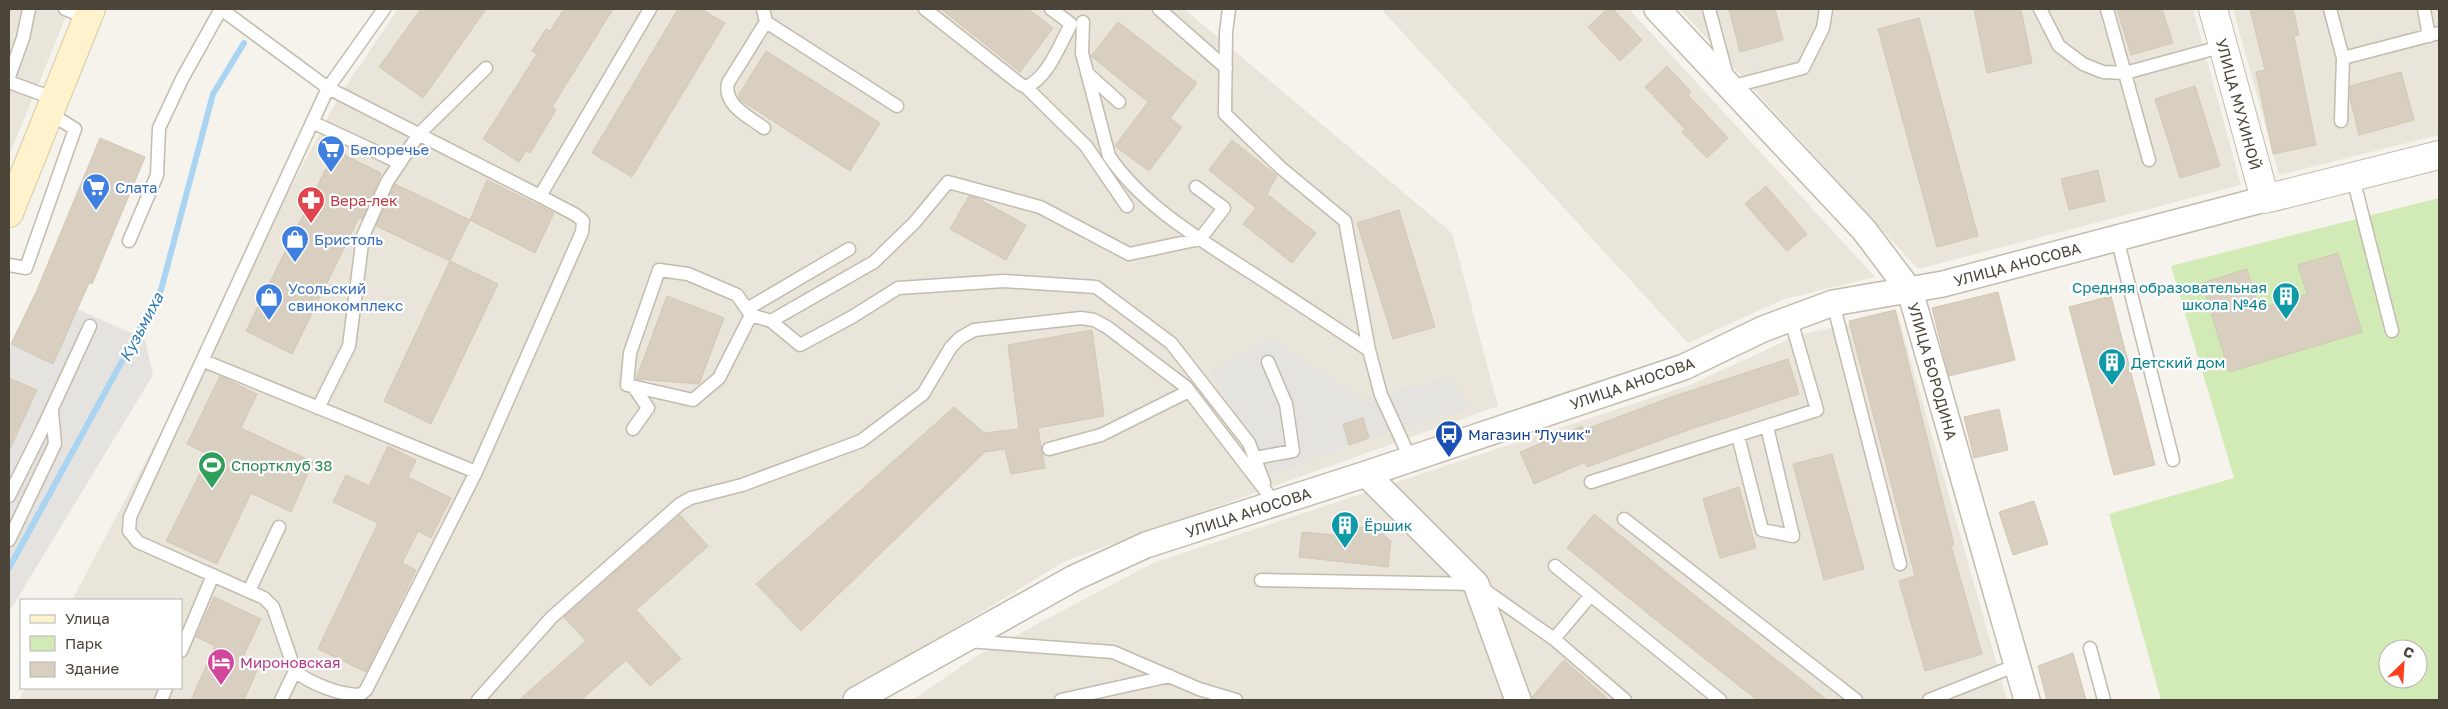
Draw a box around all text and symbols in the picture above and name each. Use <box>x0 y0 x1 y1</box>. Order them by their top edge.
street label: УЛИЦА МУХИНОЙ <box>2213 36 2265 172</box>
supermarket icon: Белоречье <box>316 134 346 173</box>
place label: Белоречье <box>350 140 430 158</box>
supermarket icon: Слата <box>81 172 111 211</box>
place label: Слата <box>115 178 157 196</box>
pharmacy icon: Вера-лек <box>296 185 326 224</box>
place label: Вера-лек <box>330 191 398 209</box>
shop icon: Бристоль <box>280 224 310 263</box>
place label: Бристоль <box>314 230 383 248</box>
street label: УЛИЦА АНОСОВА <box>1952 238 2082 290</box>
place label: Средняя образовательная школа №46 <box>2072 278 2267 313</box>
place label: Усольский свинокомплекс <box>288 279 403 314</box>
building icon: Средняя образовательная школа №46 <box>2271 281 2301 320</box>
shop icon: Усольский свинокомплекс <box>254 282 284 321</box>
water label: Кузьмиха <box>115 288 168 365</box>
street label: УЛИЦА БОРОДИНА <box>1905 300 1961 442</box>
building icon: Детский дом <box>2097 347 2127 386</box>
street label: УЛИЦА АНОСОВА <box>1567 353 1697 413</box>
place label: Детский дом <box>2131 353 2225 371</box>
bus stop icon: Магазин "Лучик" <box>1434 419 1464 458</box>
place label: Магазин "Лучик" <box>1468 425 1591 443</box>
sports icon: Спортклуб 38 <box>197 450 227 489</box>
place label: Спортклуб 38 <box>231 456 332 474</box>
street label: УЛИЦА АНОСОВА <box>1183 483 1313 541</box>
building icon: Ёршик <box>1330 510 1360 549</box>
place label: Ёршик <box>1364 516 1413 534</box>
legend <box>20 599 182 689</box>
text: Улица <box>65 609 110 627</box>
text: Парк <box>65 634 103 652</box>
north arrow <box>2378 639 2428 689</box>
text: С <box>2401 642 2417 662</box>
hotel icon: Мироновская <box>206 647 236 686</box>
place label: Мироновская <box>240 653 341 671</box>
text: Здание <box>65 659 119 677</box>

